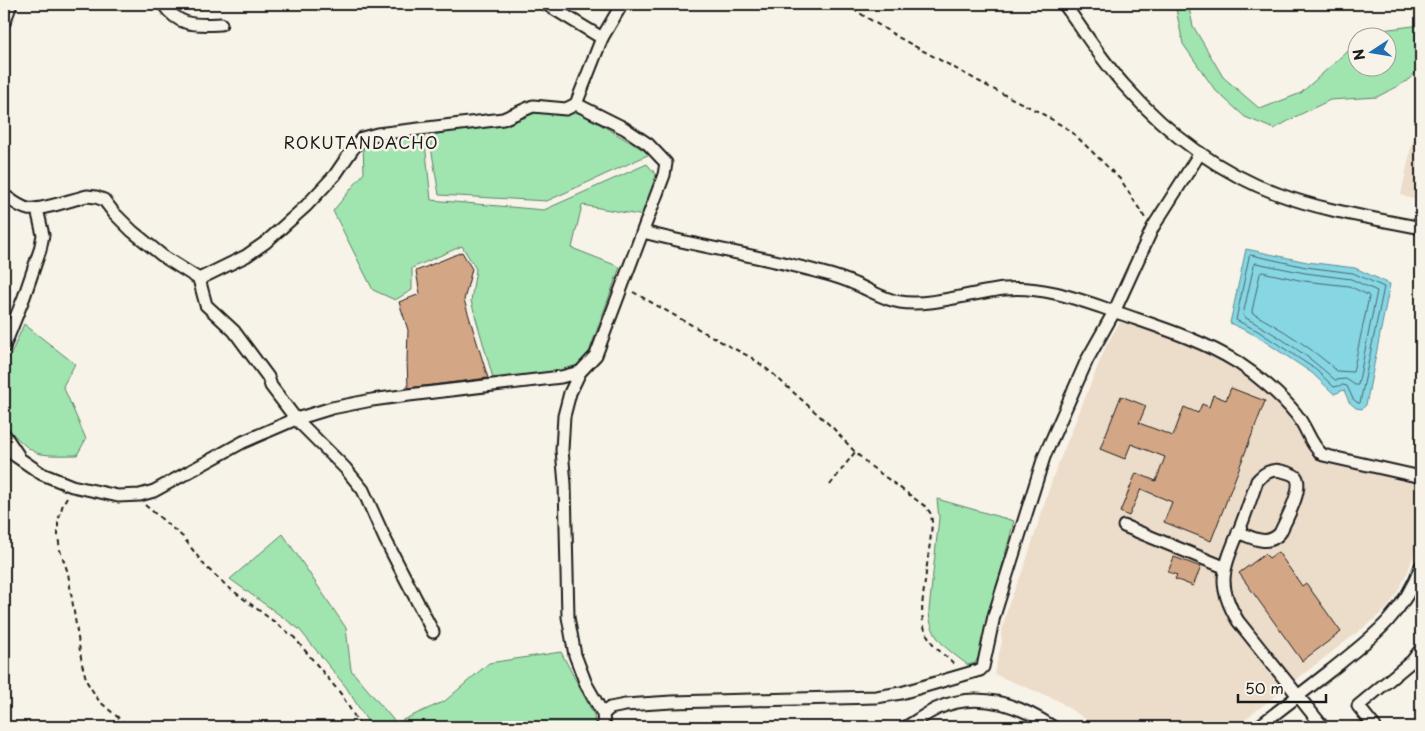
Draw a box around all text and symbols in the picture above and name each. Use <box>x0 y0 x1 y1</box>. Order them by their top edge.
north arrow <box>1348 28 1398 78</box>
text: N <box>1347 47 1370 62</box>
district label: ROKUTANDACHO <box>283 130 439 154</box>
scale bar <box>1238 671 1325 703</box>
text: 50 m <box>1245 676 1284 699</box>

